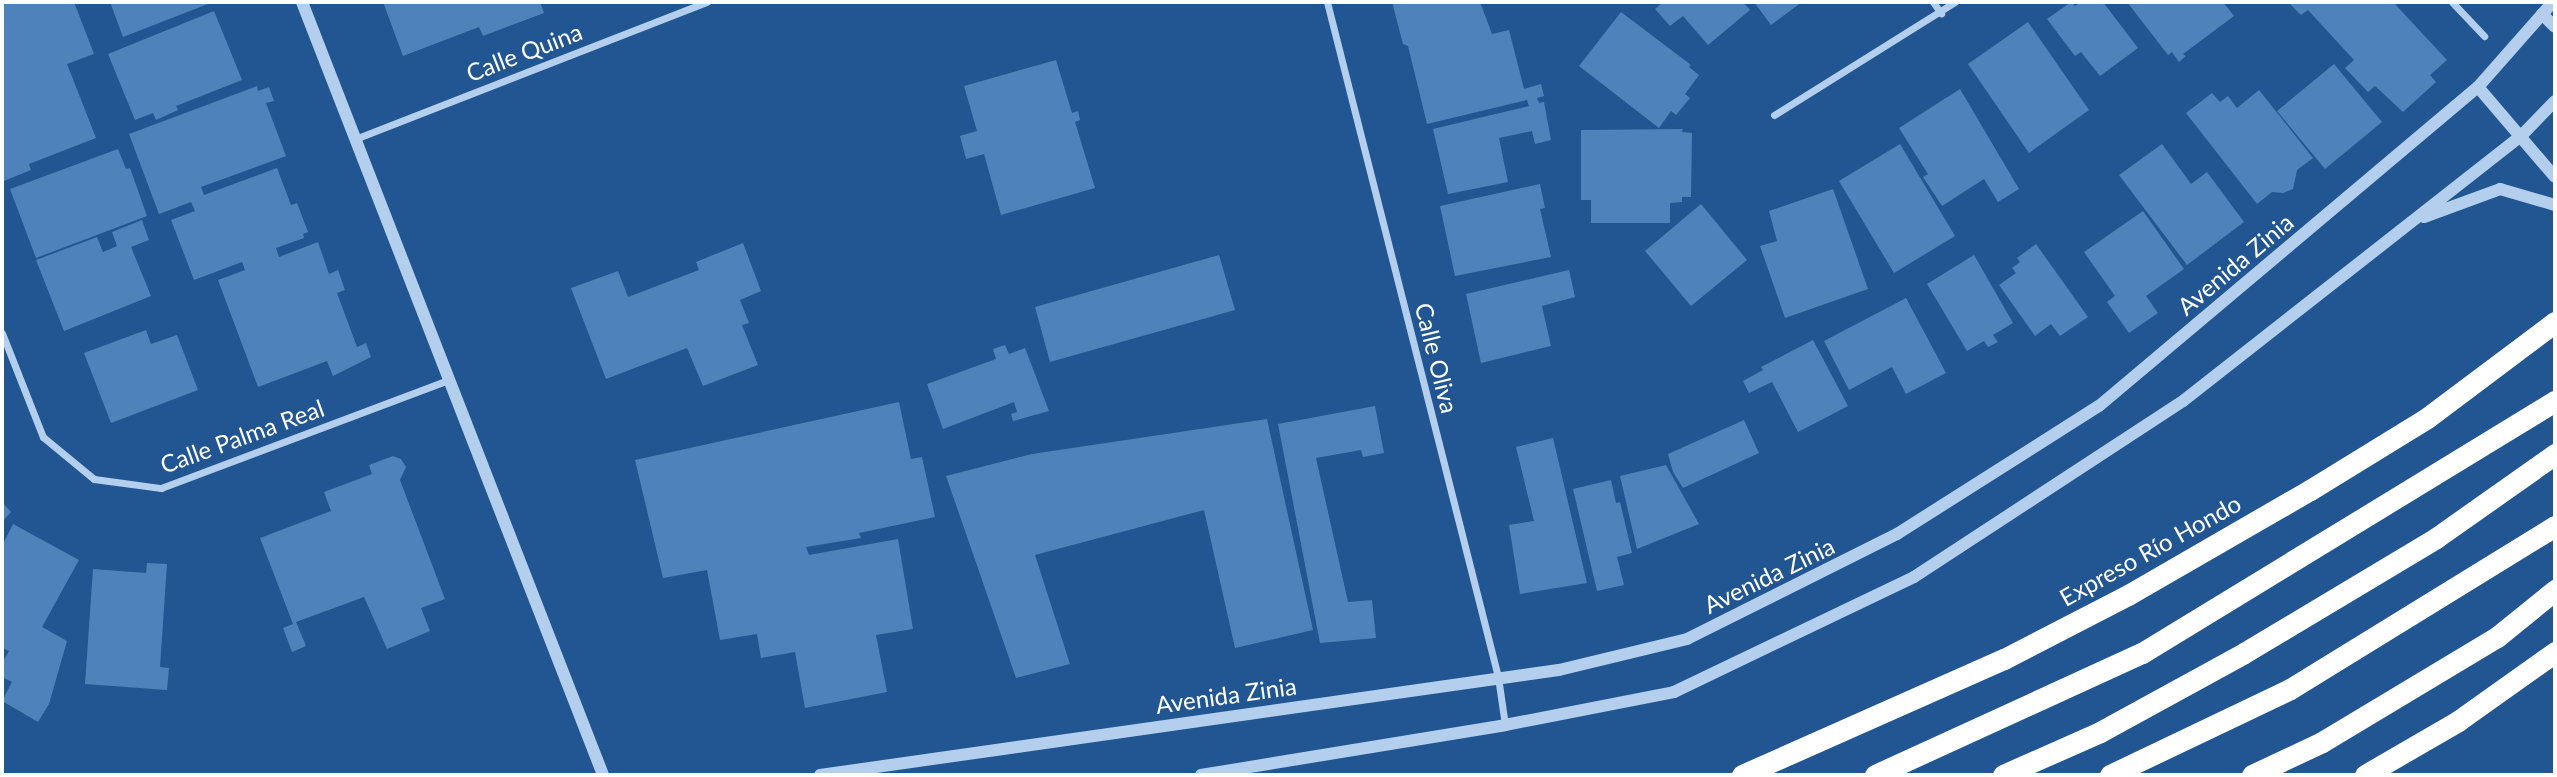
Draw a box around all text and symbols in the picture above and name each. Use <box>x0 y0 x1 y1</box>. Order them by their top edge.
street label: Calle Quina <box>462 17 586 87</box>
street label: Avenida Zinia <box>2171 207 2299 321</box>
street label: Calle Oliva <box>1409 300 1465 416</box>
street label: Calle Palma Real <box>156 393 328 479</box>
street label: Expreso Río Hondo <box>2054 488 2246 612</box>
street label: Avenida Zinia <box>1699 531 1839 619</box>
street label: Avenida Zinia <box>1154 671 1298 719</box>

